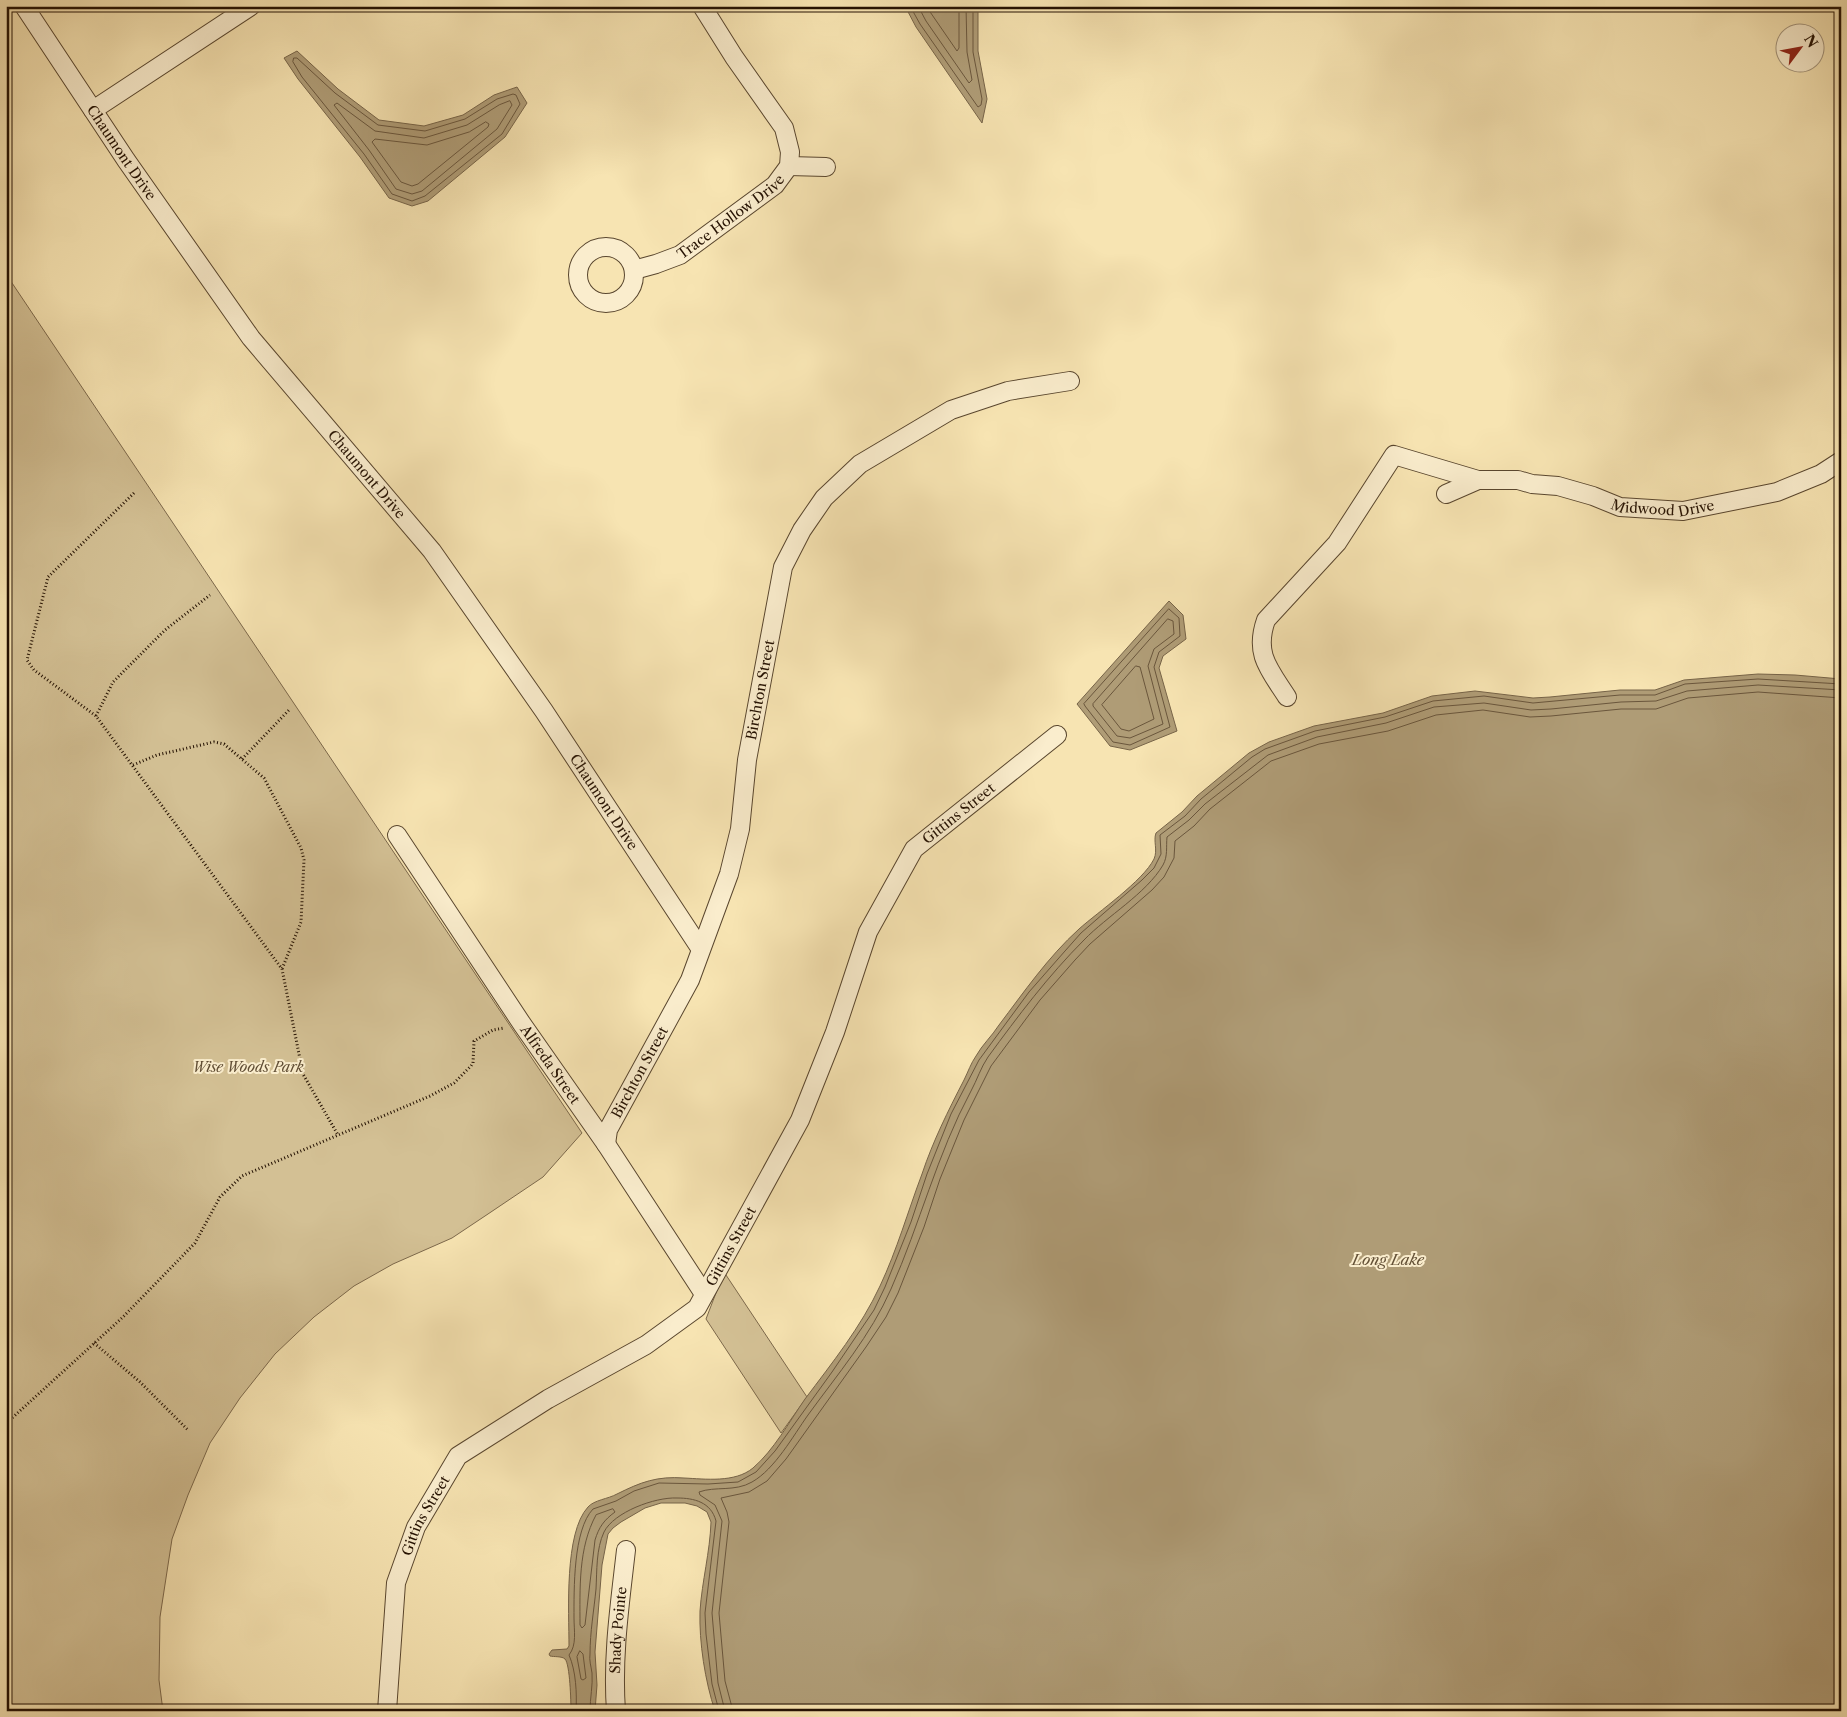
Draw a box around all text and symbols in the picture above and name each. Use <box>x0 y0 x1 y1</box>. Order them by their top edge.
north arrow <box>1774 22 1824 72</box>
text: N <box>1800 31 1822 51</box>
street label: Chaumont Drive <box>83 101 160 204</box>
street label: Trace Hollow Drive <box>674 171 789 263</box>
street label: Chaumont Drive <box>324 426 410 523</box>
street label: Midwood Drive <box>1608 495 1716 521</box>
street label: Birchton Street <box>742 638 778 742</box>
street label: Chaumont Drive <box>566 751 642 853</box>
street label: Gittins Street <box>919 779 999 848</box>
street label: Alfreda Street <box>516 1021 584 1107</box>
street label: Birchton Street <box>607 1023 672 1121</box>
park label: Wise Woods Park <box>192 1058 304 1076</box>
street label: Gittins Street <box>702 1203 760 1289</box>
water label: Long Lake <box>1351 1250 1425 1269</box>
street label: Gittins Street <box>398 1472 453 1558</box>
street label: Shady Pointe <box>606 1585 631 1674</box>

